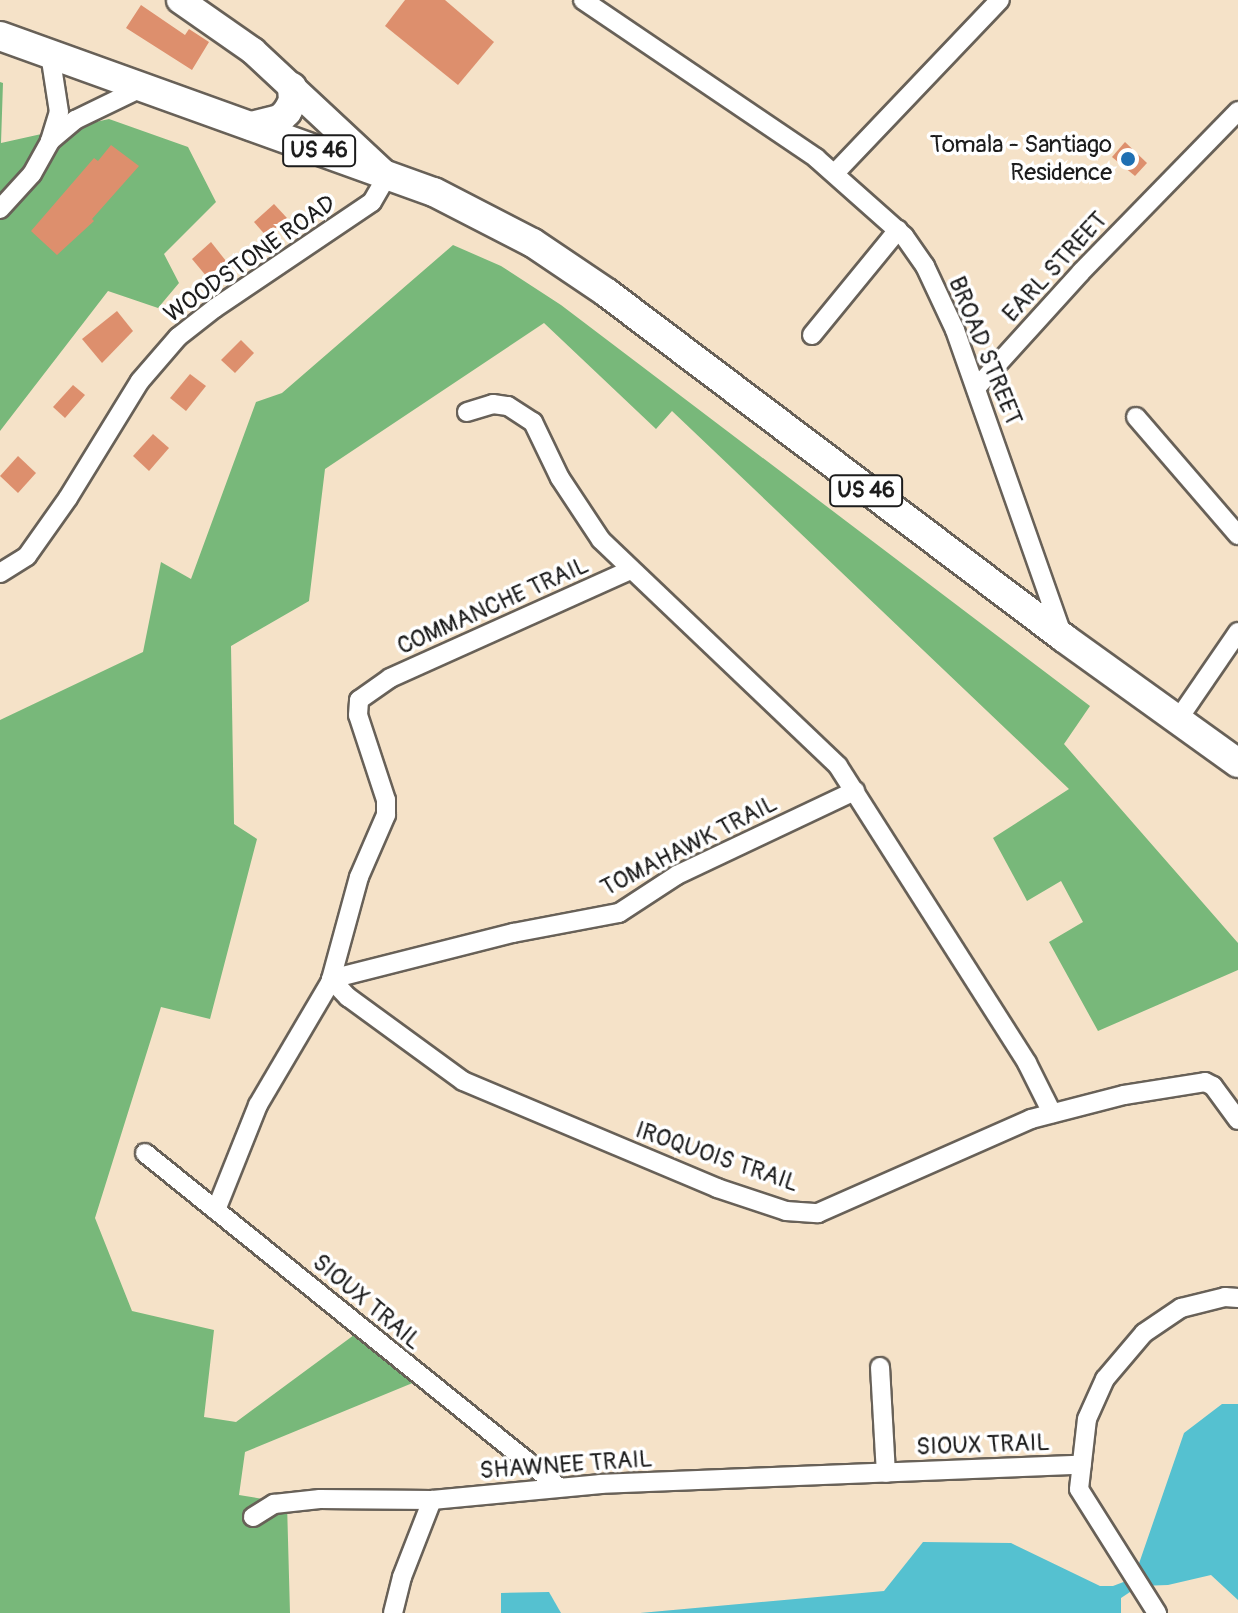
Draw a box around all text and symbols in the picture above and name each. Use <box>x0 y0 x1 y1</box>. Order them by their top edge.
place label: Tomala - Santiago Residence <box>930 131 1112 187</box>
road number: US 46 <box>281 133 357 169</box>
marker: Tomala - Santiago Residence <box>1119 150 1137 168</box>
street label: WOODSTONE ROAD <box>159 189 341 329</box>
street label: EARL STREET <box>997 206 1113 328</box>
street label: BROAD STREET <box>942 272 1028 430</box>
road number: US 46 <box>828 473 904 509</box>
street label: COMMANCHE TRAIL <box>393 551 593 661</box>
street label: TOMAHAWK TRAIL <box>596 789 782 903</box>
street label: IROQUOIS TRAIL <box>632 1116 802 1198</box>
street label: SIOUX TRAIL <box>306 1248 428 1356</box>
street label: SIOUX TRAIL <box>916 1428 1050 1462</box>
street label: SHAWNEE TRAIL <box>479 1445 653 1485</box>

